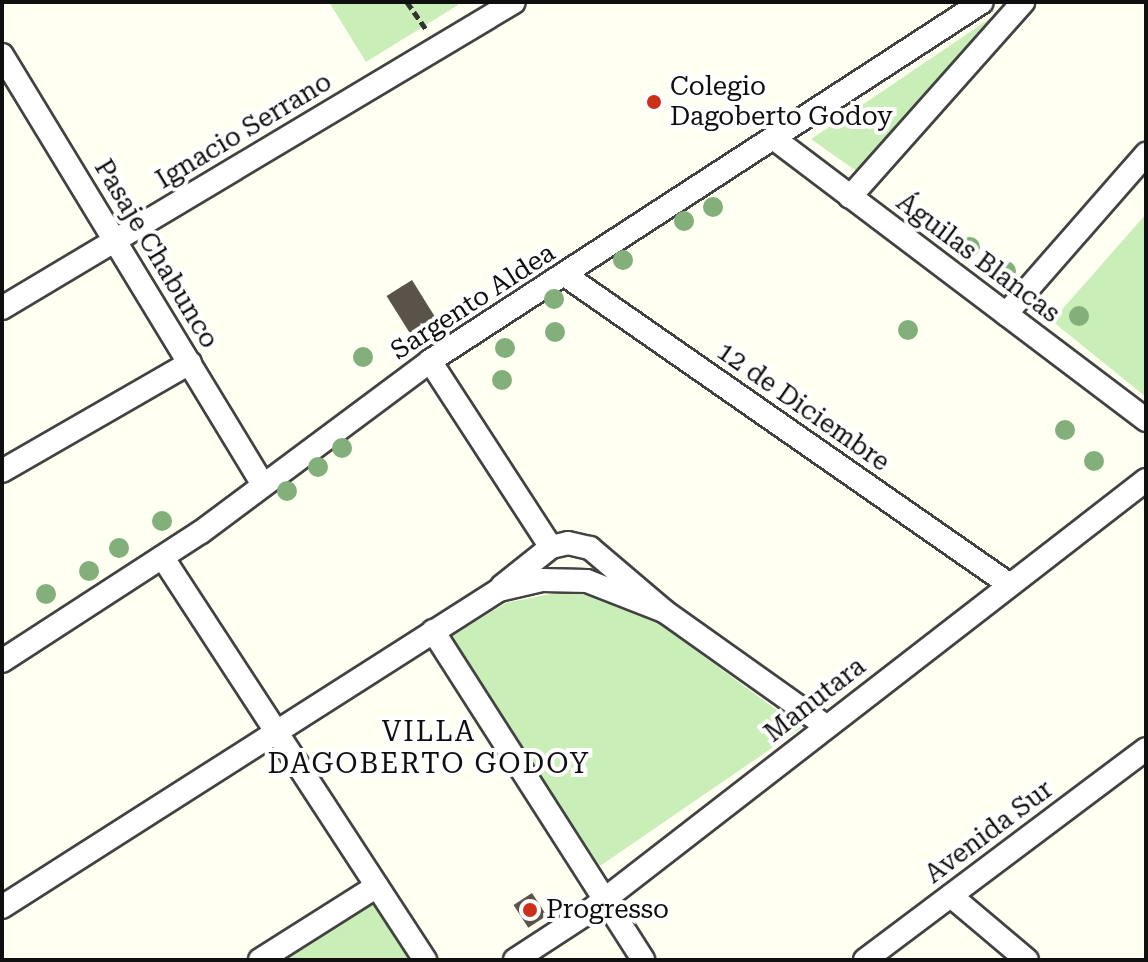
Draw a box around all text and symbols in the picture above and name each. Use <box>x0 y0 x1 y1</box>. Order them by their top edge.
street label: Ignacio Serrano <box>151 66 337 196</box>
place label: Colegio Dagoberto Godoy <box>670 71 893 132</box>
marker: Colegio Dagoberto Godoy <box>645 93 663 111</box>
street label: Pasaje Chabunco <box>87 154 225 354</box>
street label: Águilas Blancas <box>890 187 1066 329</box>
street label: Sargento Aldea <box>385 237 561 367</box>
street label: 12 de Diciembre <box>711 336 895 478</box>
street label: Manutara <box>758 651 872 749</box>
district label: VILLA DAGOBERTO GODOY <box>267 715 591 781</box>
street label: Avenida Sur <box>919 774 1059 890</box>
place label: Progresso <box>546 894 669 926</box>
marker: Progresso <box>521 901 539 919</box>

